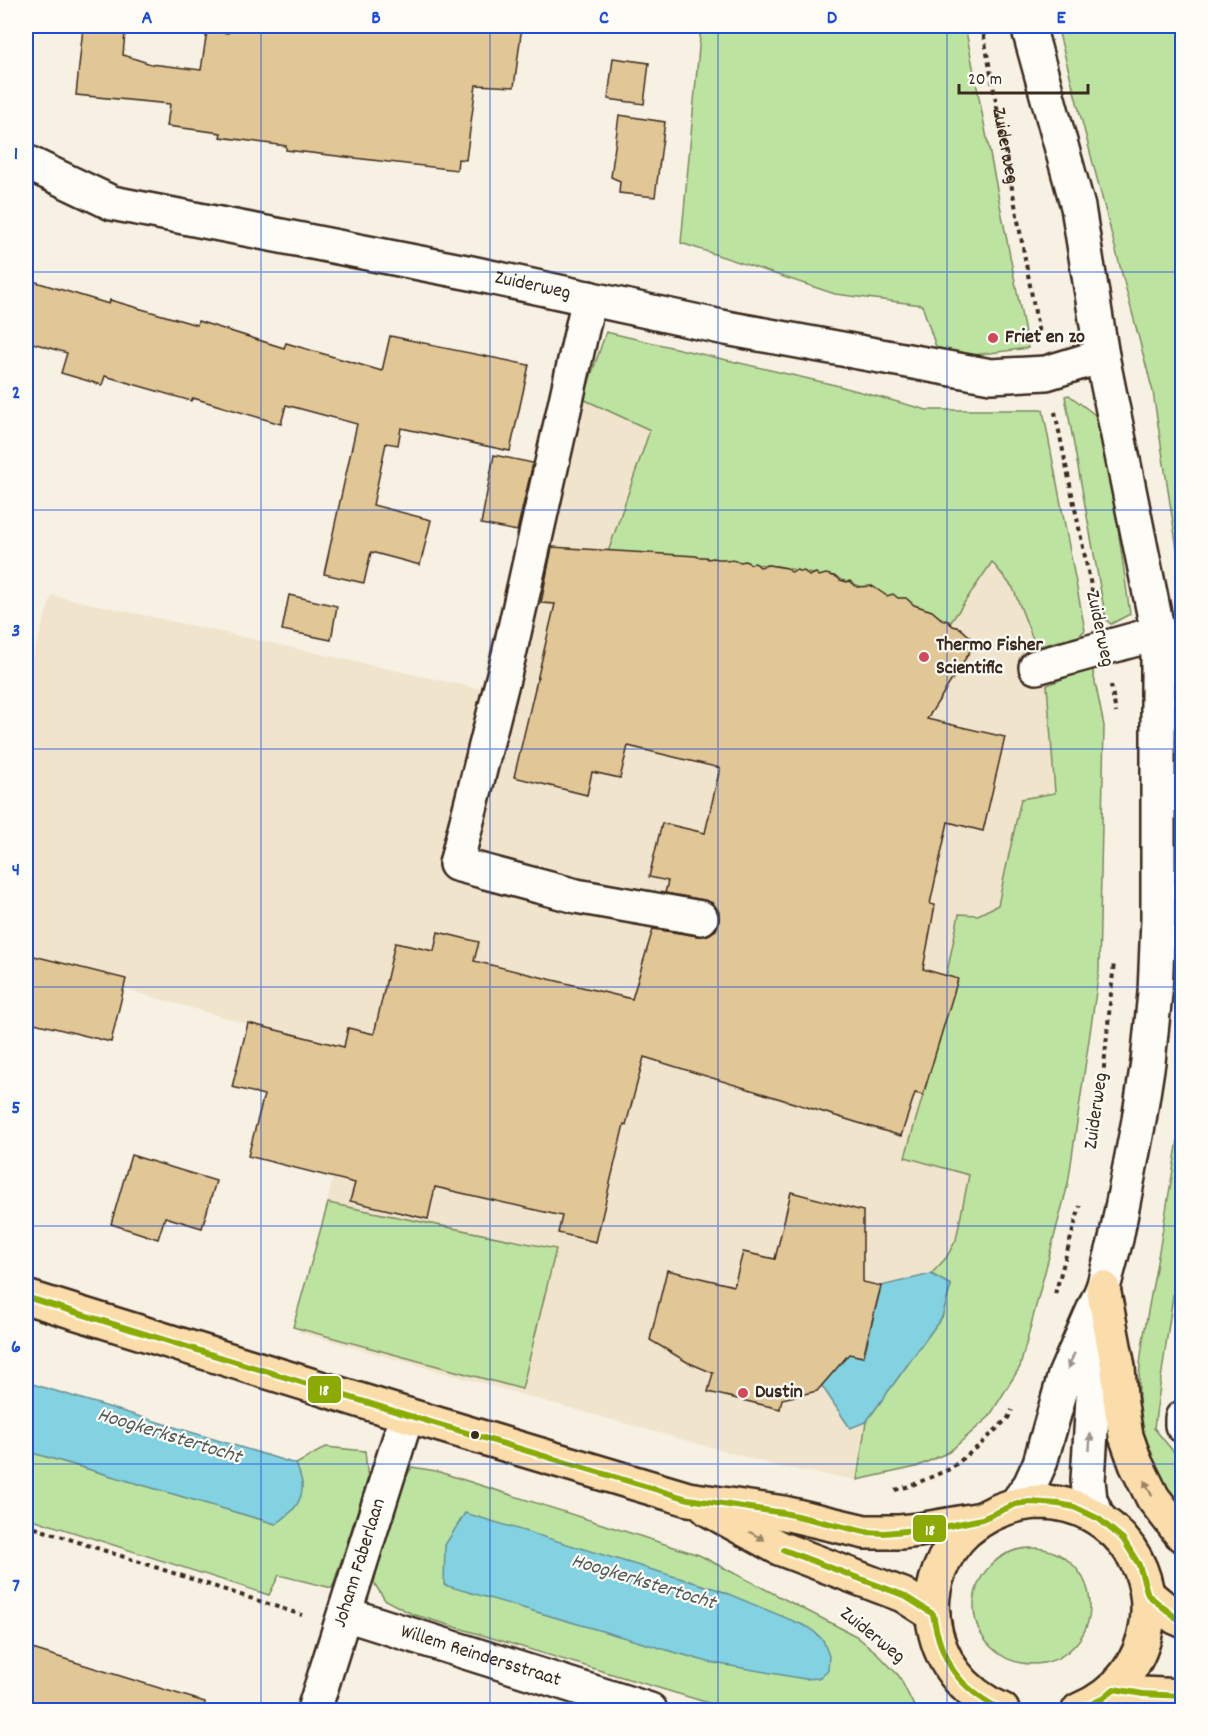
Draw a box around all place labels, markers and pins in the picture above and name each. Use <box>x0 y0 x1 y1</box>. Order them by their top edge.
place label: Friet en zo <box>1005 324 1085 352</box>
marker: Friet en zo <box>986 331 1000 345</box>
place label: Thermo Fisher Scientific <box>936 632 1044 683</box>
marker: Thermo Fisher Scientific <box>917 650 931 664</box>
place label: Dustin <box>755 1379 803 1407</box>
marker: Dustin <box>736 1386 750 1400</box>
unlabelled marker <box>469 1429 481 1441</box>

